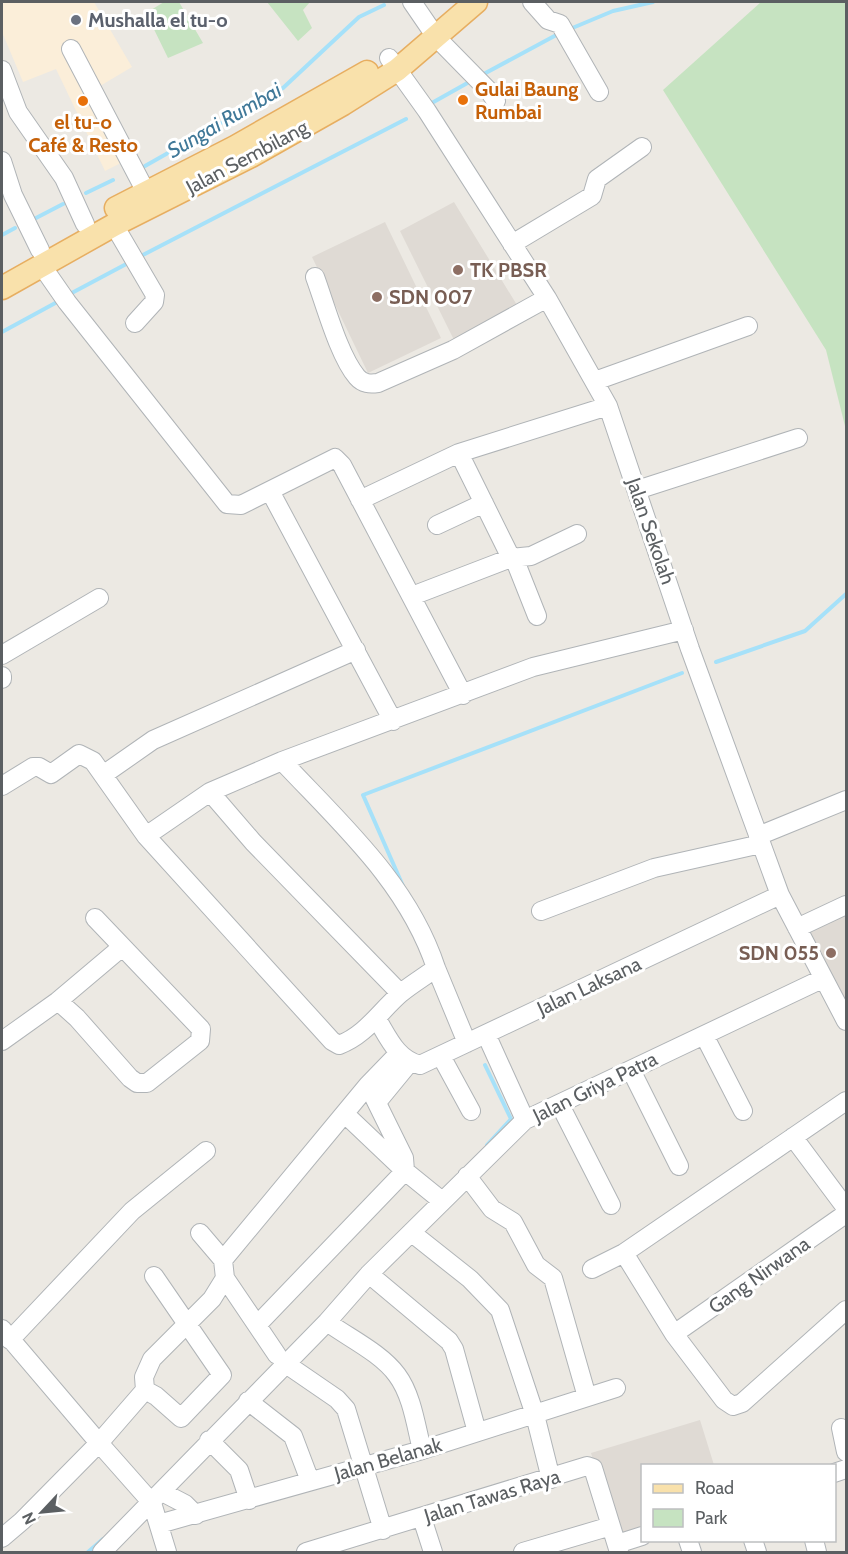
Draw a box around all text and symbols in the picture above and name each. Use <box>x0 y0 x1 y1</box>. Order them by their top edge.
place label: Mushalla el tu-o <box>88 8 228 32</box>
marker: Mushalla el tu-o <box>69 13 83 27</box>
water label: Sungai Rumbai <box>162 77 286 163</box>
place label: Gulai Baung Rumbai <box>475 77 578 124</box>
marker: Gulai Baung Rumbai <box>456 93 470 107</box>
marker: el tu-o Café & Resto <box>76 94 90 108</box>
place label: el tu-o Café & Resto <box>28 110 138 157</box>
street label: Jalan Sembilang <box>181 114 313 200</box>
place label: TK PBSR <box>470 258 547 282</box>
marker: TK PBSR <box>451 263 465 277</box>
place label: SDN 007 <box>389 285 473 309</box>
marker: SDN 007 <box>370 290 384 304</box>
street label: Jalan Sekolah <box>621 474 680 587</box>
place label: SDN 055 <box>739 941 819 965</box>
marker: SDN 055 <box>824 946 838 960</box>
street label: Jalan Laksana <box>532 951 645 1021</box>
street label: Jalan Griya Patra <box>528 1046 662 1128</box>
street label: Gang Nirwana <box>704 1231 815 1319</box>
street label: Jalan Belanak <box>331 1432 445 1486</box>
street label: Jalan Tawas Raya <box>420 1464 563 1528</box>
legend <box>641 1464 836 1542</box>
text: Road <box>695 1477 734 1499</box>
north arrow <box>12 1482 72 1542</box>
text: Park <box>695 1507 728 1529</box>
text: N <box>18 1509 40 1528</box>

